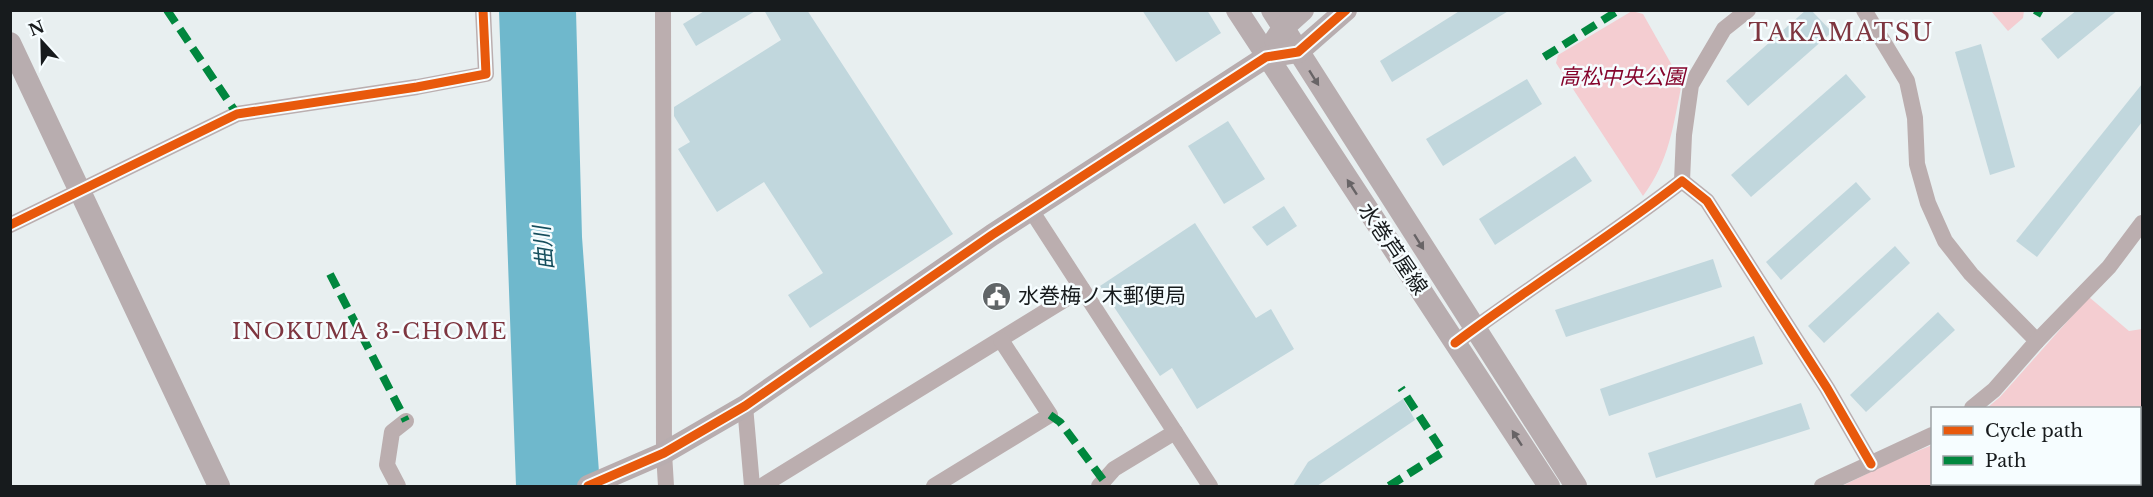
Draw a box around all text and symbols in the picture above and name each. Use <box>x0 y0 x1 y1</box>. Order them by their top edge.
north arrow <box>12 12 72 72</box>
text: N <box>26 16 47 40</box>
district label: TAKAMATSU <box>1748 18 1934 47</box>
park label: 高松中央公園 <box>1559 64 1688 90</box>
one-way arrow <box>1309 70 1320 86</box>
one-way arrow <box>1346 180 1358 196</box>
street label: 水巻芦屋線 <box>1353 198 1433 300</box>
water label: 曲川 <box>528 223 559 271</box>
one-way arrow <box>1413 234 1424 250</box>
public building icon: 水巻梅ノ木郵便局 <box>981 280 1013 312</box>
place label: 水巻梅ノ木郵便局 <box>1018 283 1186 309</box>
district label: INOKUMA 3-CHOME <box>232 318 508 345</box>
legend <box>1931 407 2141 485</box>
text: Cycle path <box>1985 420 2083 442</box>
one-way arrow <box>1512 429 1523 446</box>
text: Path <box>1985 450 2026 472</box>

